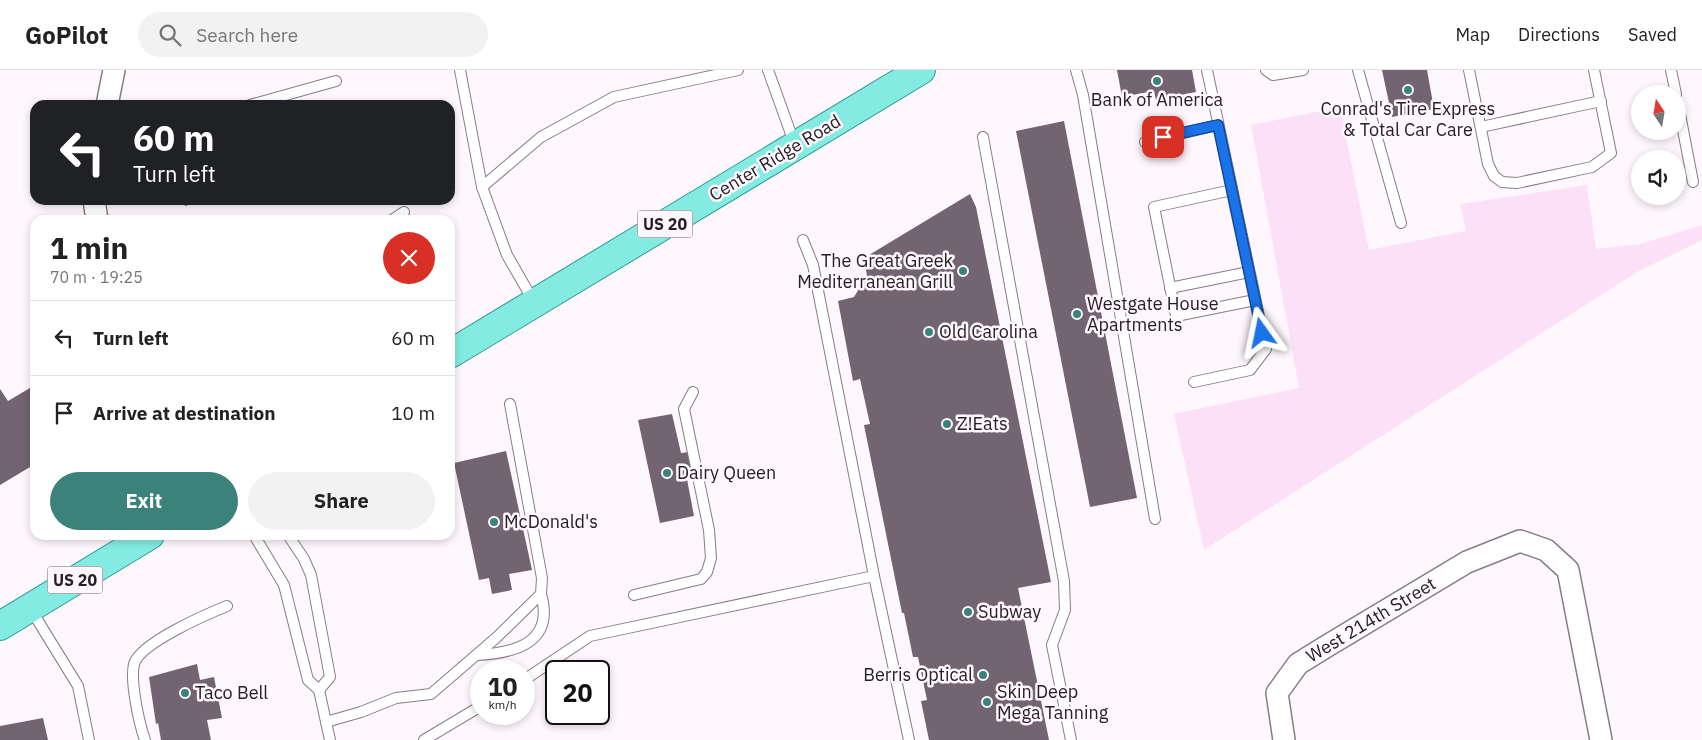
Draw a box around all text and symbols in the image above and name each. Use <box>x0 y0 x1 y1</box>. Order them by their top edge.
search box <box>138 12 488 57</box>
text: GoPilot <box>25 19 108 51</box>
icon: search <box>156 21 184 49</box>
text: Search here <box>196 23 298 47</box>
text: Map <box>1455 23 1490 46</box>
text: Directions <box>1518 23 1600 46</box>
text: Saved <box>1628 23 1677 46</box>
marker: Bank of America <box>1151 75 1163 87</box>
marker: Conrad's Tire Express & Total Car Care <box>1402 84 1414 96</box>
north arrow <box>1631 85 1686 140</box>
map controls <box>1631 85 1686 205</box>
place label: Bank of America <box>1091 88 1224 111</box>
place label: Conrad's Tire Express & Total Car Care <box>1321 97 1495 141</box>
street label: Center Ridge Road <box>705 109 845 206</box>
text: 60 m <box>133 115 215 161</box>
pin <box>1142 116 1184 158</box>
icon: left <box>50 120 115 185</box>
icon: arrive <box>1149 123 1177 151</box>
button: sound <box>1631 150 1686 205</box>
text: Turn left <box>133 159 216 188</box>
road number: US 20 <box>638 210 692 238</box>
text: 1 min <box>50 228 128 267</box>
button: close <box>383 232 435 284</box>
place label: The Great Greek Mediterranean Grill <box>797 249 954 293</box>
marker: The Great Greek Mediterranean Grill <box>957 265 969 277</box>
text: 70 m · 19:25 <box>50 267 143 287</box>
place label: Westgate House Apartments <box>1087 292 1219 336</box>
position arrow <box>1235 306 1287 358</box>
marker: Westgate House Apartments <box>1071 308 1083 320</box>
place label: Old Carolina <box>939 320 1038 343</box>
icon: left <box>50 324 78 352</box>
text: Turn left <box>93 326 169 350</box>
text: 60 m <box>391 326 435 350</box>
marker: Old Carolina <box>923 326 935 338</box>
icon: arrive <box>50 399 78 427</box>
text: Arrive at destination <box>93 401 276 425</box>
text: 10 m <box>391 401 435 425</box>
place label: Z!Eats <box>957 412 1008 435</box>
marker: Z!Eats <box>941 418 953 430</box>
place label: Dairy Queen <box>677 461 776 484</box>
marker: Dairy Queen <box>661 467 673 479</box>
button: Exit <box>50 472 238 530</box>
button: Share <box>248 472 435 530</box>
place label: McDonald's <box>504 510 598 533</box>
marker: McDonald's <box>488 516 500 528</box>
road number: US 20 <box>48 566 102 594</box>
street label: West 214th Street <box>1302 572 1440 667</box>
place label: Subway <box>978 600 1041 623</box>
marker: Subway <box>962 606 974 618</box>
speed limit sign: 20 <box>545 660 610 725</box>
place label: Berris Optical <box>863 663 973 686</box>
marker: Berris Optical <box>977 669 989 681</box>
text: 10 <box>487 670 518 703</box>
place label: Skin Deep Mega Tanning <box>997 680 1109 724</box>
place label: Taco Bell <box>195 681 268 704</box>
marker: Taco Bell <box>179 687 191 699</box>
marker: Skin Deep Mega Tanning <box>981 696 993 708</box>
text: km/h <box>488 697 517 712</box>

